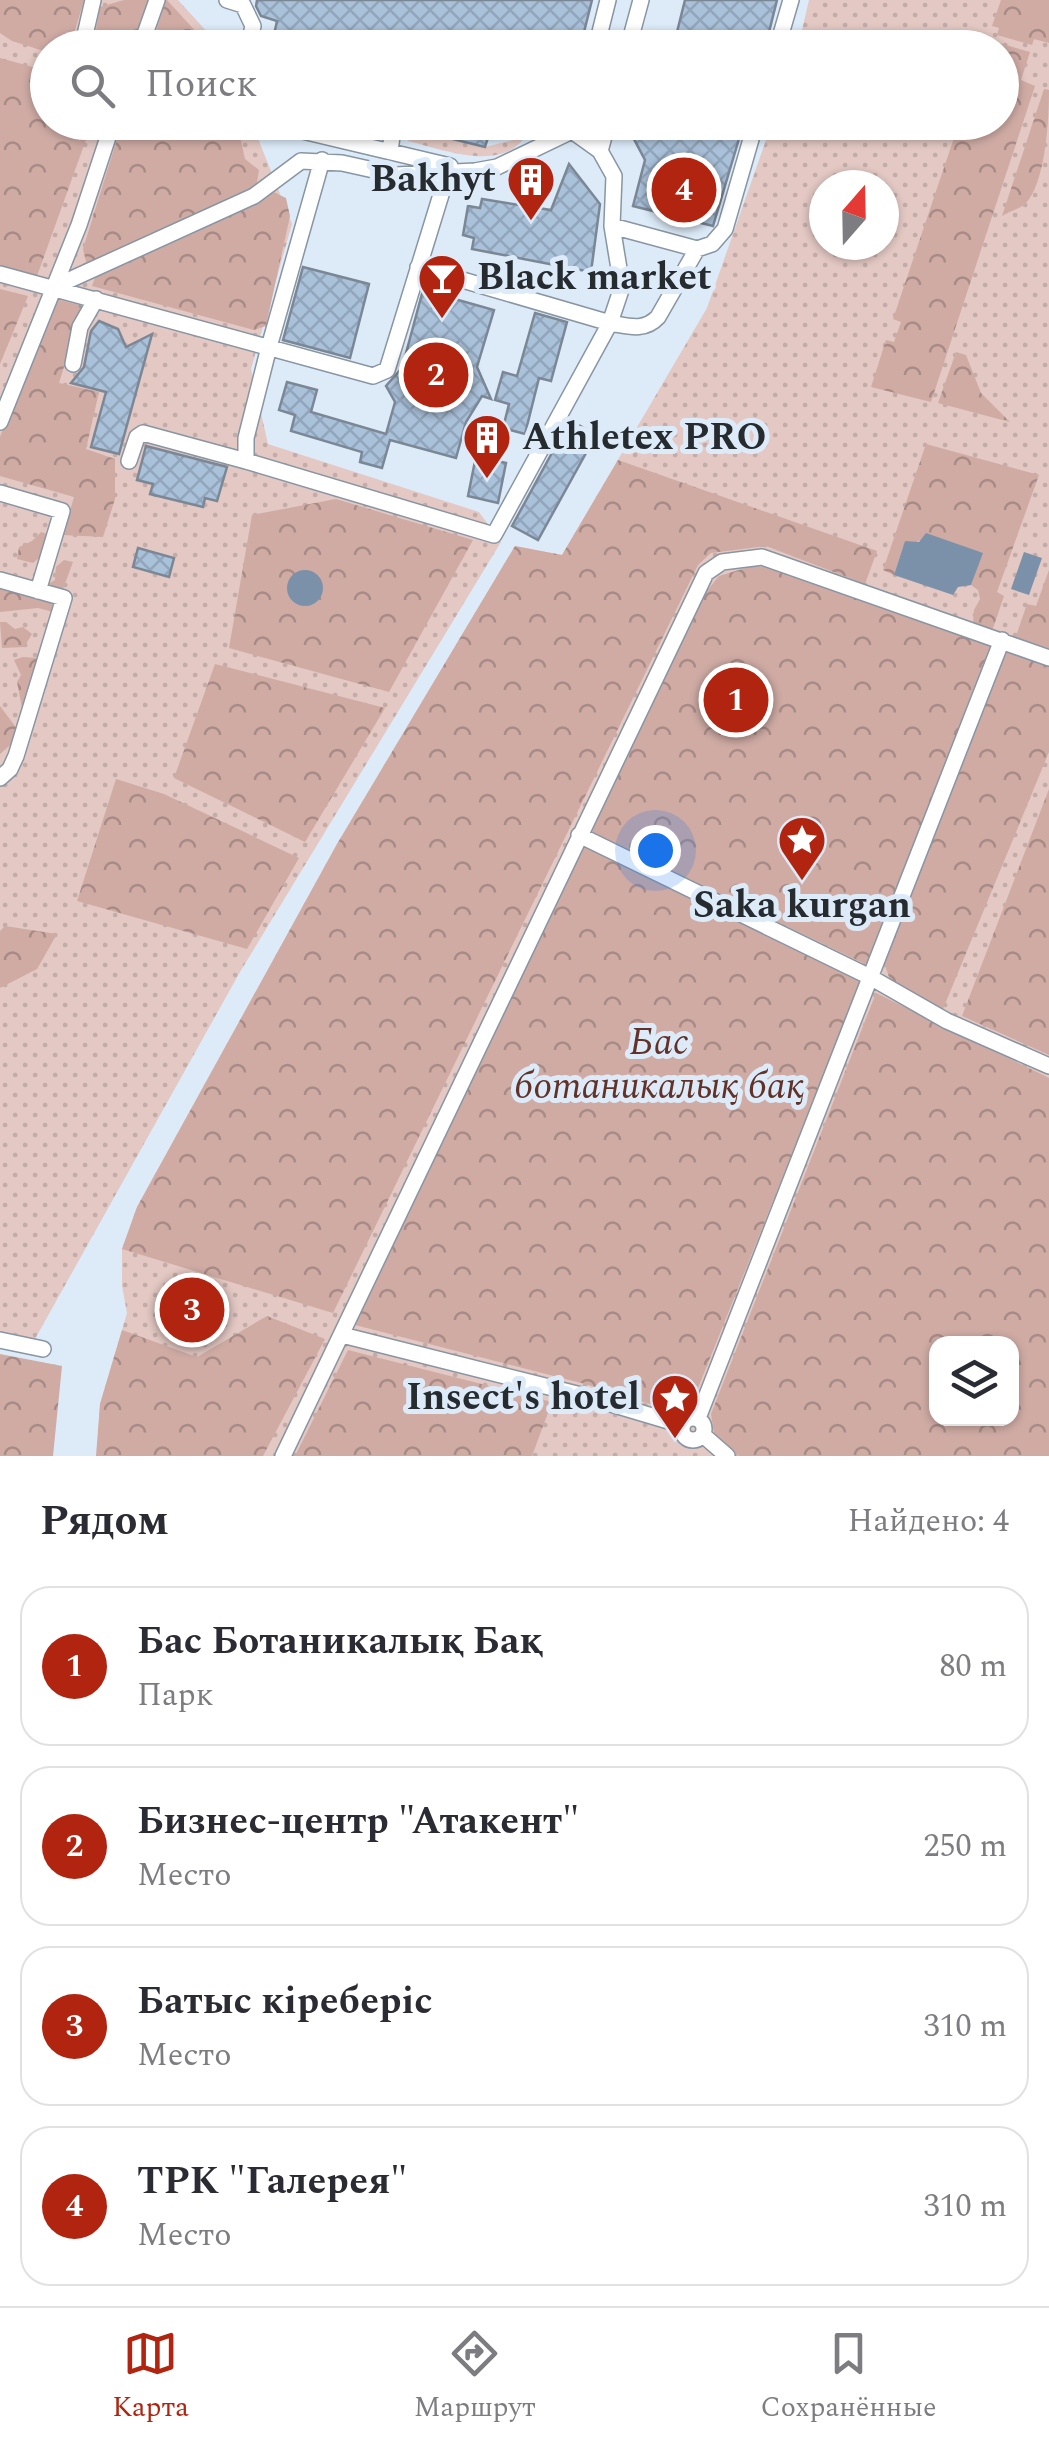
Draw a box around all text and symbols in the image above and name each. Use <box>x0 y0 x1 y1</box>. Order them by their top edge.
search box <box>30 30 1019 140</box>
text: Поиск <box>145 56 257 114</box>
icon: search <box>65 58 120 113</box>
place label: Bakhyt <box>370 151 496 209</box>
pin: 4 <box>652 152 716 228</box>
building icon: Bakhyt <box>505 154 557 222</box>
north arrow <box>809 170 899 260</box>
place label: Black market <box>477 249 712 307</box>
bar icon: Black market <box>416 252 468 320</box>
pin: 2 <box>404 338 468 412</box>
place label: Athletex PRO <box>522 409 767 467</box>
building icon: Athletex PRO <box>461 412 513 480</box>
pin: 1 <box>704 662 768 738</box>
place icon: Saka kurgan <box>776 814 828 882</box>
your location <box>630 825 681 876</box>
place label: Saka kurgan <box>693 877 911 935</box>
park label: Бас ботаникалық бақ <box>514 1014 804 1116</box>
pin: 3 <box>160 1272 224 1348</box>
map controls <box>929 1336 1019 1426</box>
button: layers <box>929 1336 1019 1426</box>
place label: Insect's hotel <box>406 1369 640 1427</box>
place icon: Insect's hotel <box>649 1372 701 1440</box>
text: Рядом <box>40 1490 169 1553</box>
text: Найдено: 4 <box>848 1497 1009 1546</box>
text: Бас Ботаникалық Бақ <box>137 1613 543 1671</box>
text: 1 <box>66 1642 83 1691</box>
text: 80 m <box>939 1642 1007 1691</box>
text: Парк <box>137 1671 214 1720</box>
text: Бизнес-центр "Атакент" <box>137 1793 579 1851</box>
text: 2 <box>66 1822 83 1871</box>
text: 250 m <box>923 1822 1007 1871</box>
text: Место <box>137 1851 232 1900</box>
text: Батыс кіреберіс <box>137 1973 433 2031</box>
text: 3 <box>66 2002 83 2051</box>
text: 310 m <box>923 2002 1007 2051</box>
text: Место <box>137 2031 232 2080</box>
text: ТРК "Галерея" <box>137 2153 407 2211</box>
text: 4 <box>66 2182 83 2231</box>
text: 310 m <box>923 2182 1007 2231</box>
text: Место <box>137 2211 232 2260</box>
tab: Карта <box>112 2326 189 2429</box>
tab: Маршрут <box>414 2326 536 2429</box>
tab: Сохранённые <box>760 2326 937 2429</box>

